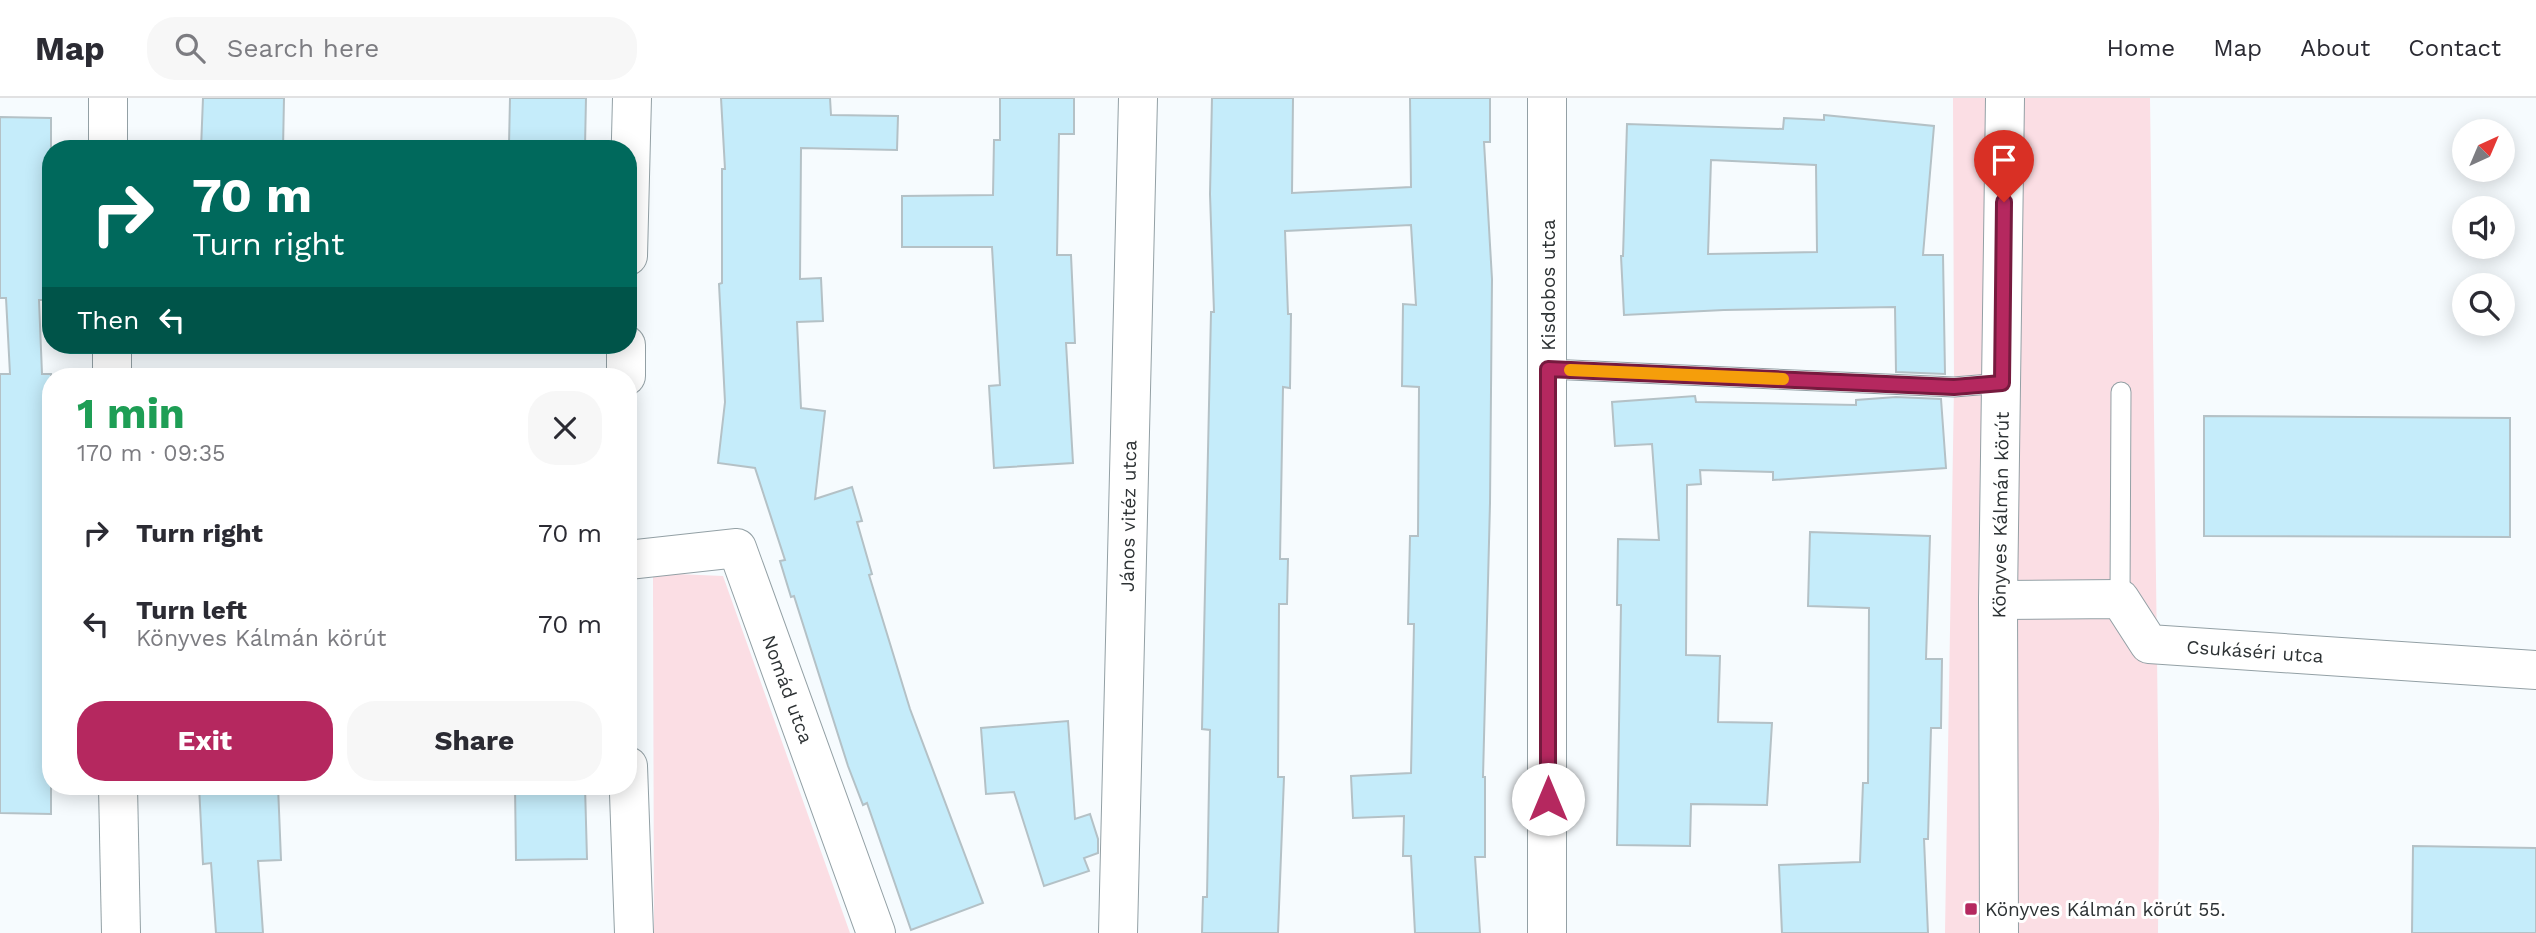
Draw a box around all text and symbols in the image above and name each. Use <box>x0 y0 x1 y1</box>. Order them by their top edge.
search box <box>147 17 637 80</box>
text: Map <box>35 29 105 68</box>
icon: search <box>171 29 209 67</box>
text: Search here <box>227 33 379 63</box>
text: Home <box>2107 34 2175 62</box>
text: Map <box>2213 34 2262 62</box>
text: About <box>2300 34 2370 62</box>
text: Contact <box>2408 34 2501 62</box>
north arrow <box>2452 119 2515 182</box>
map controls <box>2452 119 2515 336</box>
pin <box>1974 130 2034 202</box>
icon: arrive <box>1985 141 2023 179</box>
text: 70 m <box>192 166 312 224</box>
icon: right <box>77 168 168 259</box>
button: sound <box>2452 196 2515 259</box>
street label: Kisdobos utca <box>1537 219 1560 351</box>
text: Turn right <box>192 225 344 263</box>
button: search <box>2452 273 2515 336</box>
icon: left <box>153 301 191 339</box>
text: Then <box>77 305 139 335</box>
text: 1 min <box>77 389 185 438</box>
button: close <box>528 391 602 465</box>
street label: Könyves Kálmán körút <box>1987 411 2014 619</box>
text: 170 m · 09:35 <box>77 440 225 467</box>
street label: János vitéz utca <box>1116 440 1141 592</box>
icon: right <box>77 514 115 552</box>
text: Turn right <box>136 518 263 548</box>
text: 70 m <box>538 518 602 548</box>
text: Turn left <box>136 595 247 625</box>
icon: left <box>77 605 115 643</box>
text: 70 m <box>538 609 602 639</box>
text: Könyves Kálmán körút <box>136 625 386 652</box>
street label: Nomád utca <box>757 632 818 747</box>
street label: Csukáséri utca <box>2186 635 2325 668</box>
button: Exit <box>77 701 333 781</box>
button: Share <box>347 701 602 781</box>
position arrow <box>1511 762 1585 836</box>
place label: Könyves Kálmán körút 55. <box>1985 898 2225 921</box>
marker: Könyves Kálmán körút 55. <box>1963 901 1979 917</box>

